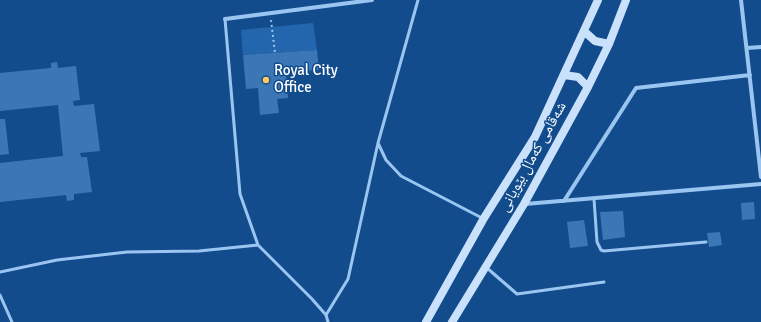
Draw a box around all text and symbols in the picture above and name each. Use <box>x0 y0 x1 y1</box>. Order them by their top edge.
place label: Royal City Office <box>274 62 338 97</box>
marker: Royal City Office <box>261 75 271 85</box>
street label: شەقامی کەمال بێویانی <box>495 99 571 215</box>

